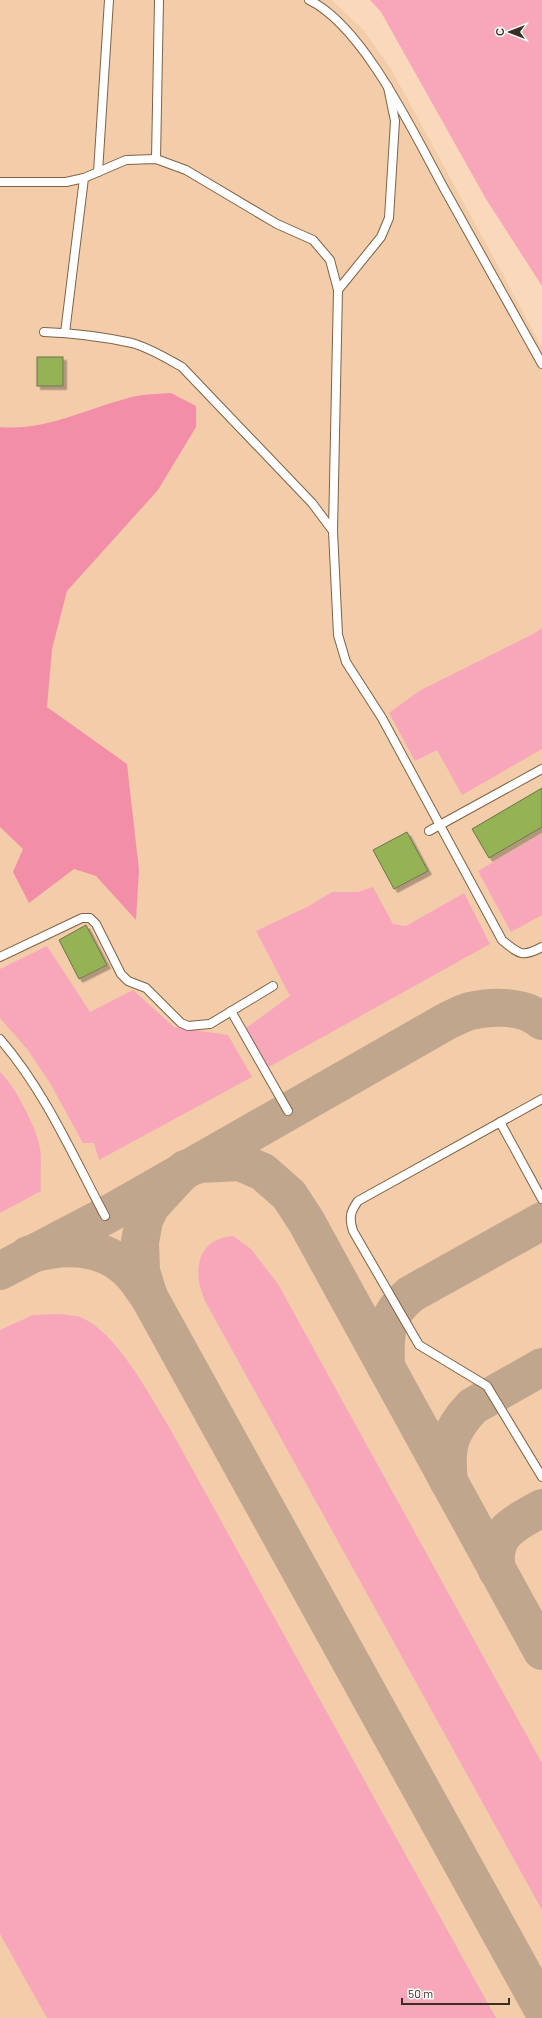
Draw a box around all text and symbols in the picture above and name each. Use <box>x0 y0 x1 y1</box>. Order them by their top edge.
north arrow <box>490 12 530 52</box>
text: С <box>493 28 506 36</box>
scale bar <box>402 1980 509 2006</box>
text: 50 m <box>408 1986 433 2000</box>

